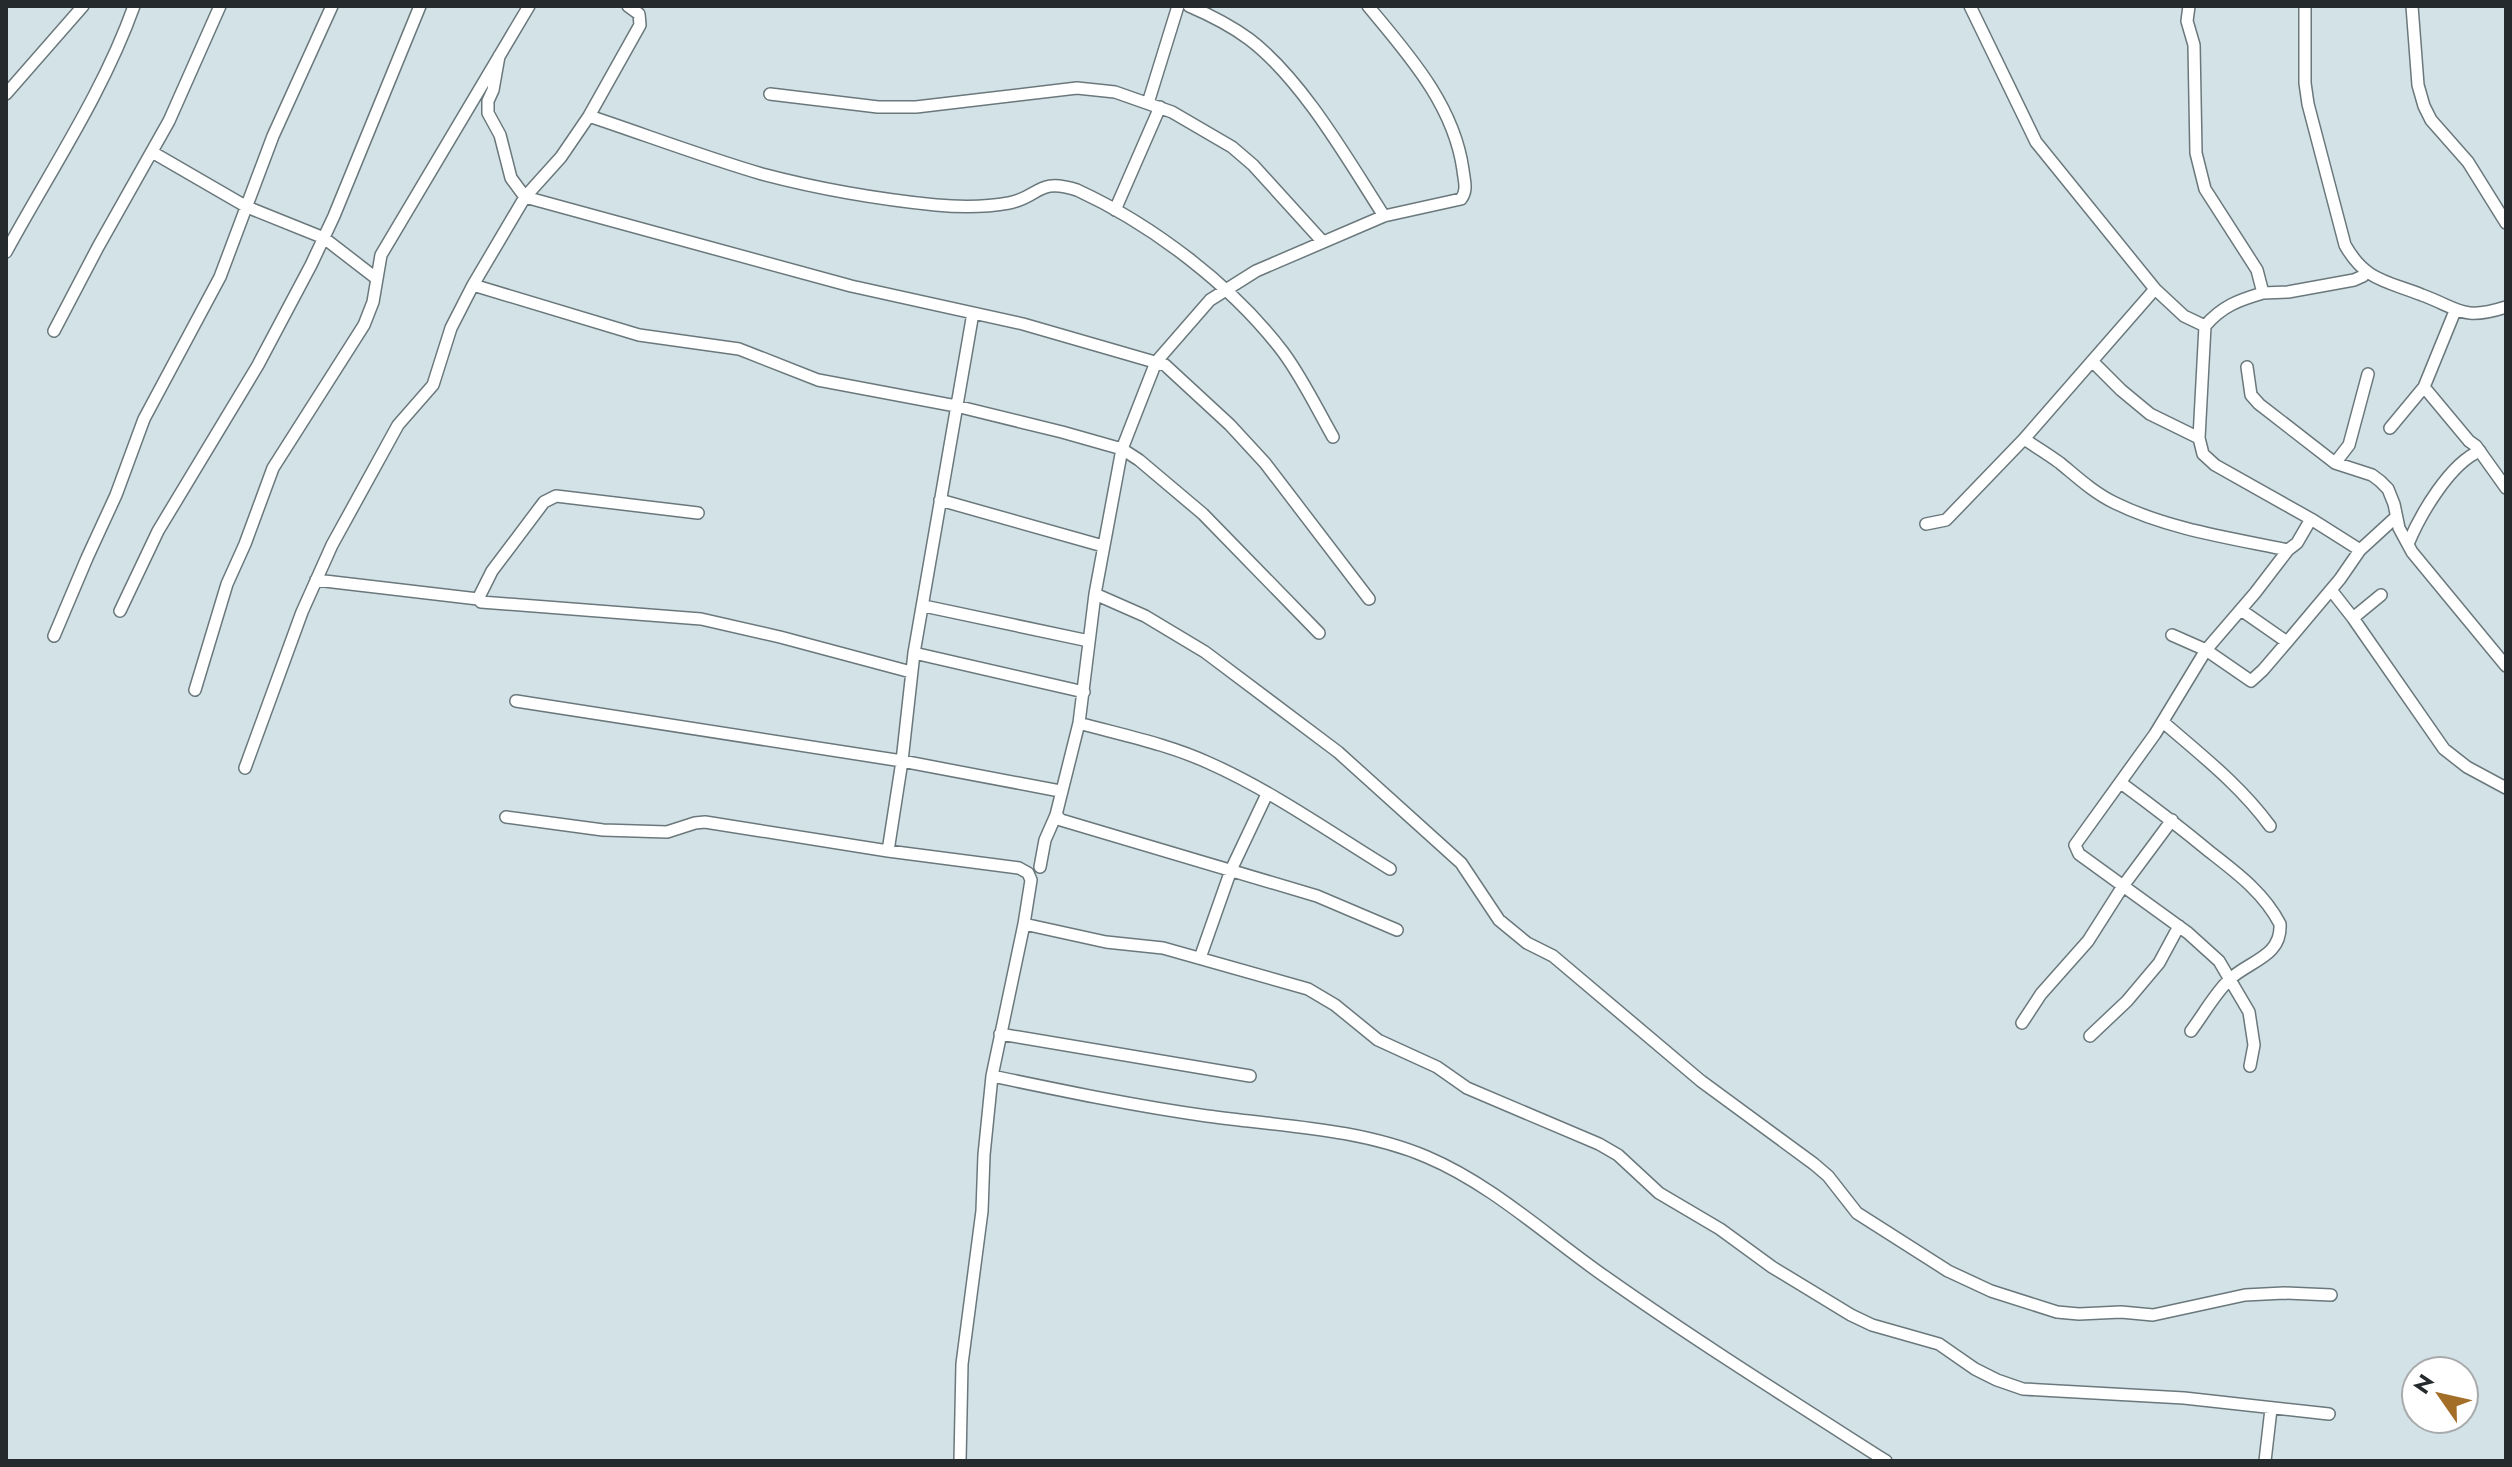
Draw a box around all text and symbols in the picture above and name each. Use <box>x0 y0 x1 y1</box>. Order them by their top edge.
north arrow <box>2400 1355 2480 1435</box>
text: N <box>2405 1368 2442 1400</box>

